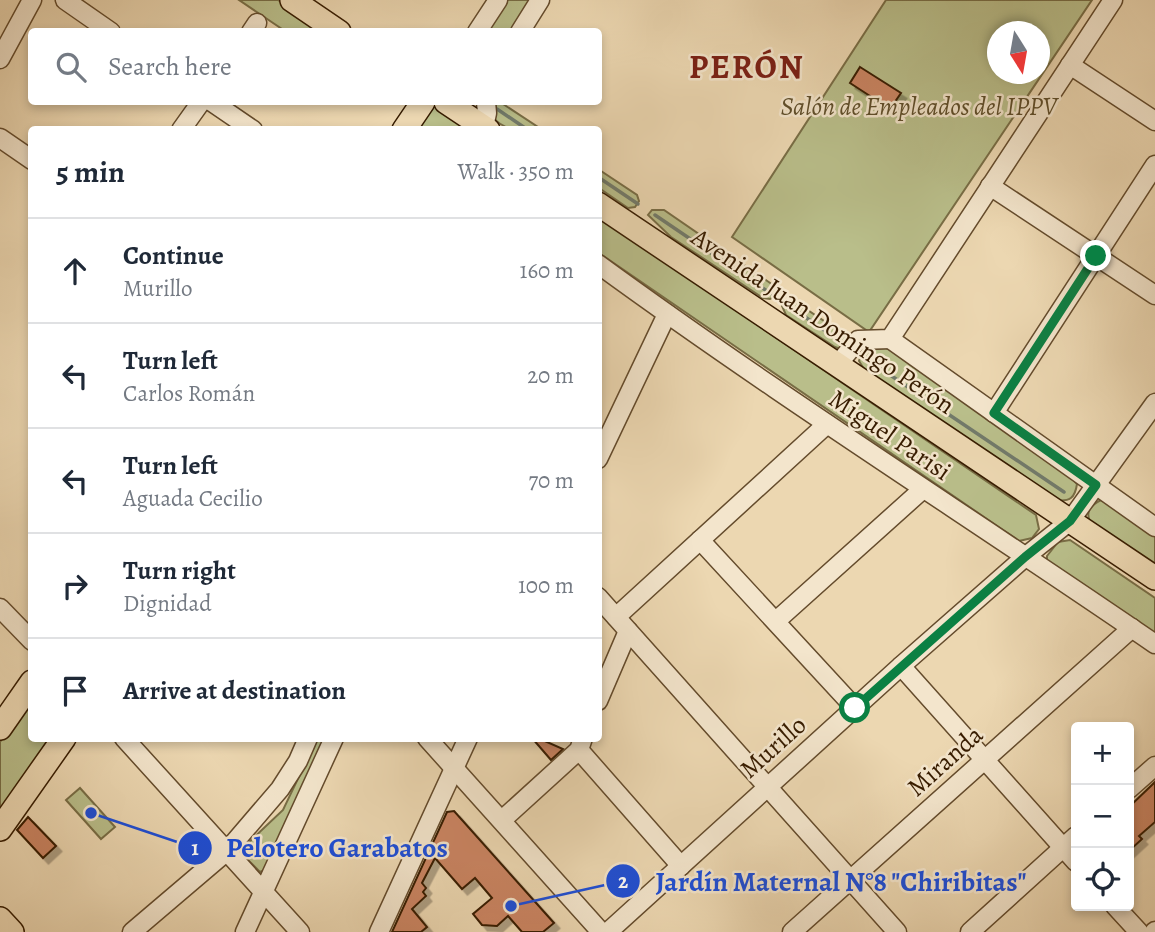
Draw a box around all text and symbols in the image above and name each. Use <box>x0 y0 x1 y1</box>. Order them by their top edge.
north arrow <box>987 21 1050 84</box>
search box <box>28 28 602 105</box>
district label: PERÓN <box>689 44 805 89</box>
icon: search <box>52 48 90 86</box>
text: Search here <box>108 49 232 84</box>
park label: Salón de Empleados del IPPV <box>780 89 1059 124</box>
text: 5 min <box>56 152 125 192</box>
text: Walk · 350 m <box>458 156 574 187</box>
street label: Avenida Juan Domingo Perón <box>684 219 962 422</box>
text: Continue <box>123 238 224 273</box>
route end <box>1080 240 1111 271</box>
icon: ahead <box>56 252 94 290</box>
text: 160 m <box>520 255 574 286</box>
text: Murillo <box>123 273 192 304</box>
text: Turn left <box>123 343 218 378</box>
icon: left <box>56 357 94 395</box>
text: 20 m <box>527 360 574 391</box>
text: Carlos Román <box>123 378 255 409</box>
street label: Miguel Parisi <box>822 381 958 489</box>
text: Turn left <box>123 448 218 483</box>
icon: left <box>56 462 94 500</box>
text: 70 m <box>528 465 574 496</box>
text: Aguada Cecilio <box>123 483 263 514</box>
text: Turn right <box>123 553 236 588</box>
icon: right <box>56 567 94 605</box>
text: 100 m <box>518 570 574 601</box>
text: Dignidad <box>123 588 212 619</box>
icon: arrive <box>56 672 94 710</box>
text: Arrive at destination <box>123 673 346 708</box>
route start <box>839 692 870 723</box>
street label: Murillo <box>732 708 814 786</box>
street label: Miranda <box>899 717 991 805</box>
map controls <box>1071 722 1134 911</box>
button: + <box>1071 722 1134 785</box>
button: − <box>1071 785 1134 848</box>
callout: Pelotero Garabatos <box>177 823 462 872</box>
text: Pelotero Garabatos <box>226 829 448 867</box>
text: 1 <box>191 834 199 862</box>
button: locate <box>1071 848 1134 911</box>
callout: Jardín Maternal N°8 "Chiribitas" <box>606 857 1040 906</box>
text: Jardín Maternal N°8 "Chiribitas" <box>655 863 1027 901</box>
text: 2 <box>618 867 628 895</box>

